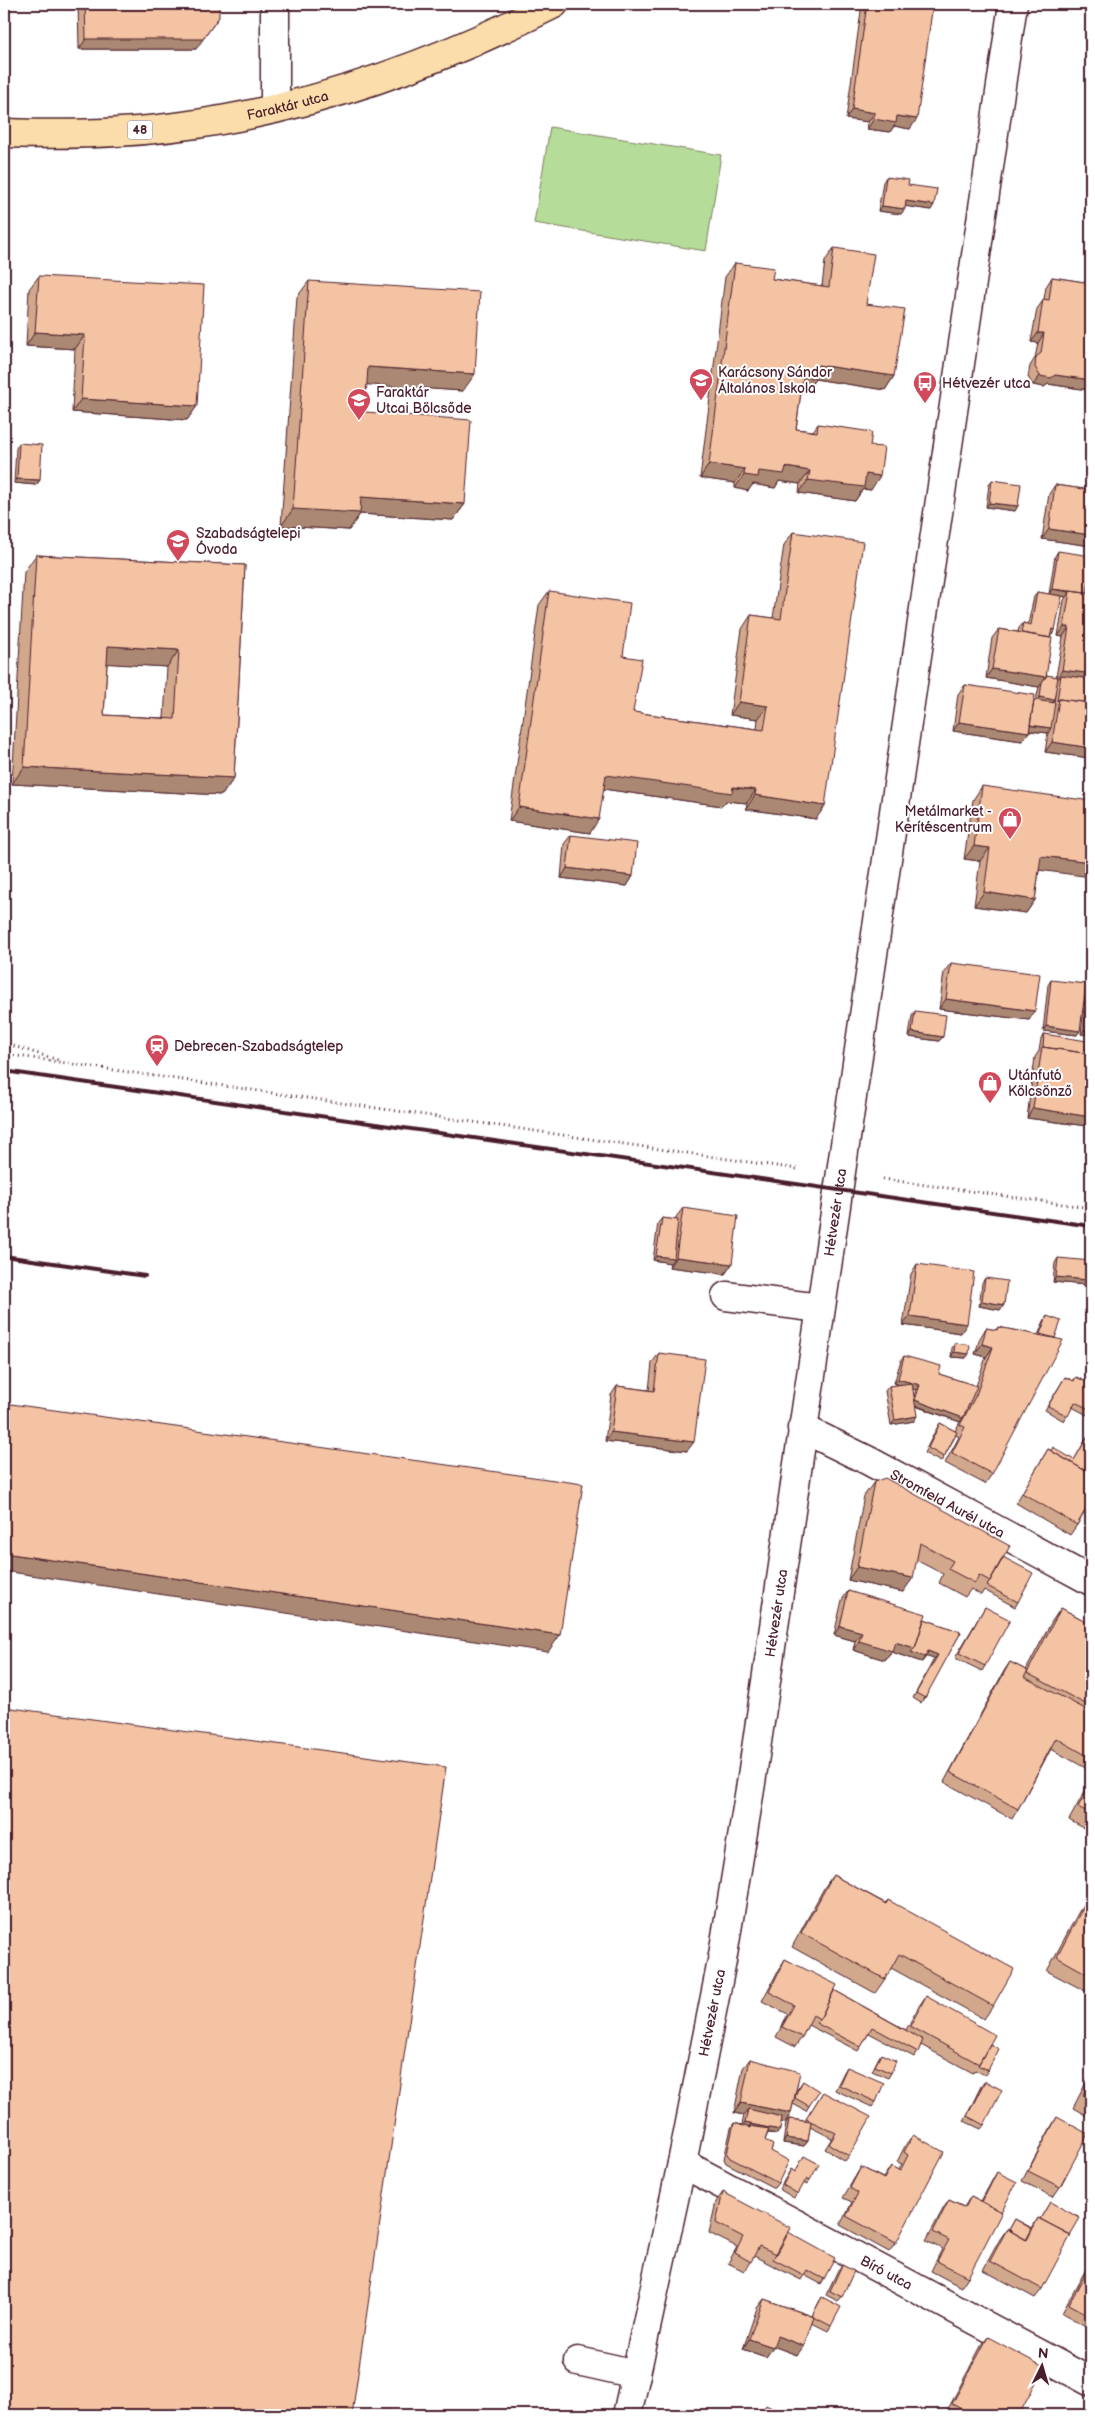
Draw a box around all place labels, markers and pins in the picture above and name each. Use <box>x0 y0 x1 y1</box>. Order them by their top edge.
place label: Karácsony Sándor Általános Iskola <box>718 364 833 397</box>
school or university icon: Karácsony Sándor Általános Iskola <box>688 367 714 401</box>
bus stop icon: Hétvezér utca <box>912 370 938 404</box>
place label: Hétvezér utca <box>942 375 1031 392</box>
place label: Faraktár Utcai Bölcsőde <box>376 384 472 417</box>
school or university icon: Faraktár Utcai Bölcsőde <box>346 387 372 421</box>
place label: Szabadságtelepi Óvoda <box>196 525 301 558</box>
school or university icon: Szabadságtelepi Óvoda <box>165 528 191 562</box>
place label: Metálmarket - Kerítéscentrum <box>895 803 992 836</box>
shop icon: Metálmarket - Kerítéscentrum <box>997 806 1023 840</box>
station icon: Debrecen-Szabadságtelep <box>144 1033 170 1067</box>
place label: Debrecen-Szabadságtelep <box>174 1038 343 1055</box>
place label: Utánfutó Kölcsönző <box>1008 1067 1072 1100</box>
shop icon: Utánfutó Kölcsönző <box>977 1070 1003 1104</box>

